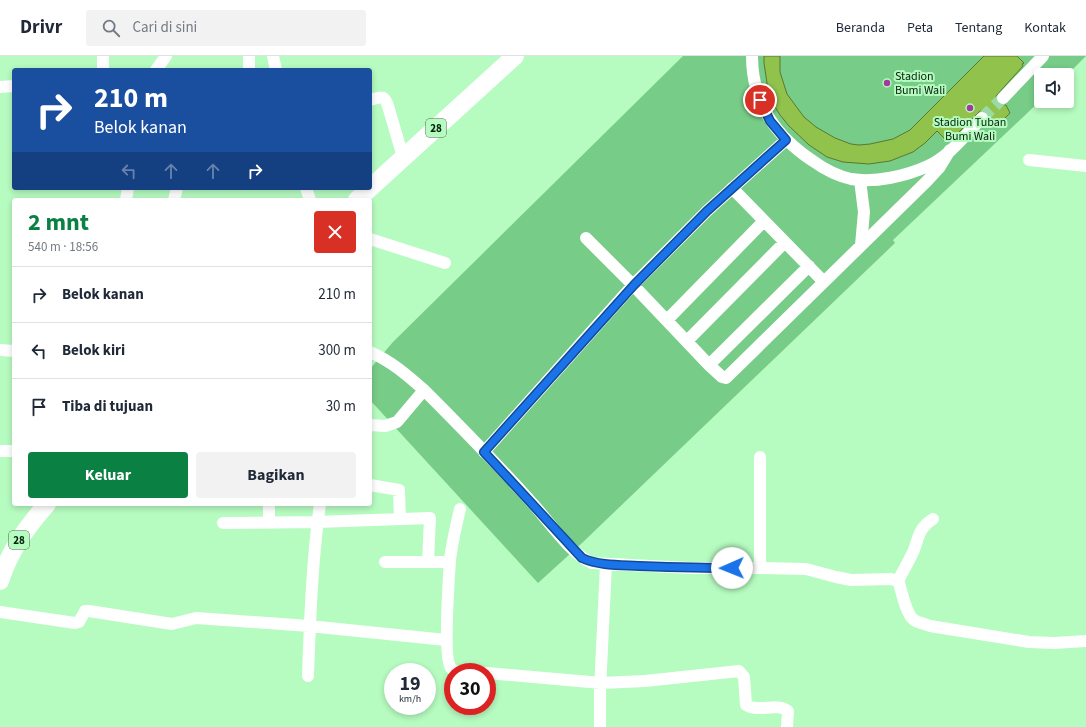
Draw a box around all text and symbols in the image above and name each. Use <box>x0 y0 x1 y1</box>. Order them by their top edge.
search box <box>86 10 366 46</box>
text: Drivr <box>20 14 62 41</box>
icon: search <box>100 17 122 39</box>
text: Cari di sini <box>132 17 197 38</box>
text: Beranda <box>836 18 885 38</box>
text: Peta <box>907 18 933 38</box>
text: Tentang <box>955 18 1002 38</box>
text: Kontak <box>1024 18 1066 38</box>
place label: Stadion Bumi Wali <box>895 68 945 99</box>
map controls <box>1034 68 1074 108</box>
button: sound <box>1034 68 1074 108</box>
text: 210 m <box>94 78 168 118</box>
marker: Stadion Bumi Wali <box>882 78 892 88</box>
pin <box>743 83 777 117</box>
icon: right <box>28 84 80 136</box>
icon: arrive <box>749 89 771 111</box>
marker: Stadion Tuban Bumi Wali <box>965 103 975 113</box>
place label: Stadion Tuban Bumi Wali <box>934 114 1006 145</box>
text: Belok kanan <box>94 115 187 140</box>
road number: 28 <box>426 119 446 137</box>
icon: left <box>118 160 140 182</box>
icon: ahead <box>160 160 182 182</box>
icon: ahead <box>202 160 224 182</box>
icon: right <box>244 160 266 182</box>
text: 2 mnt <box>28 205 89 240</box>
button: close <box>314 211 356 253</box>
text: 540 m · 18:56 <box>28 238 98 256</box>
icon: right <box>28 284 50 306</box>
text: Belok kanan <box>62 284 144 305</box>
text: 210 m <box>318 284 356 305</box>
icon: left <box>28 340 50 362</box>
text: Belok kiri <box>62 340 125 361</box>
text: 300 m <box>318 340 356 361</box>
icon: arrive <box>28 396 50 418</box>
text: Tiba di tujuan <box>62 396 153 417</box>
text: 30 m <box>326 396 356 417</box>
button: Keluar <box>28 452 188 498</box>
button: Bagikan <box>196 452 356 498</box>
road number: 28 <box>9 531 29 549</box>
position arrow <box>711 547 753 589</box>
speed limit sign: 30 <box>444 663 496 715</box>
text: 19 <box>399 670 421 698</box>
text: km/h <box>399 692 421 706</box>

